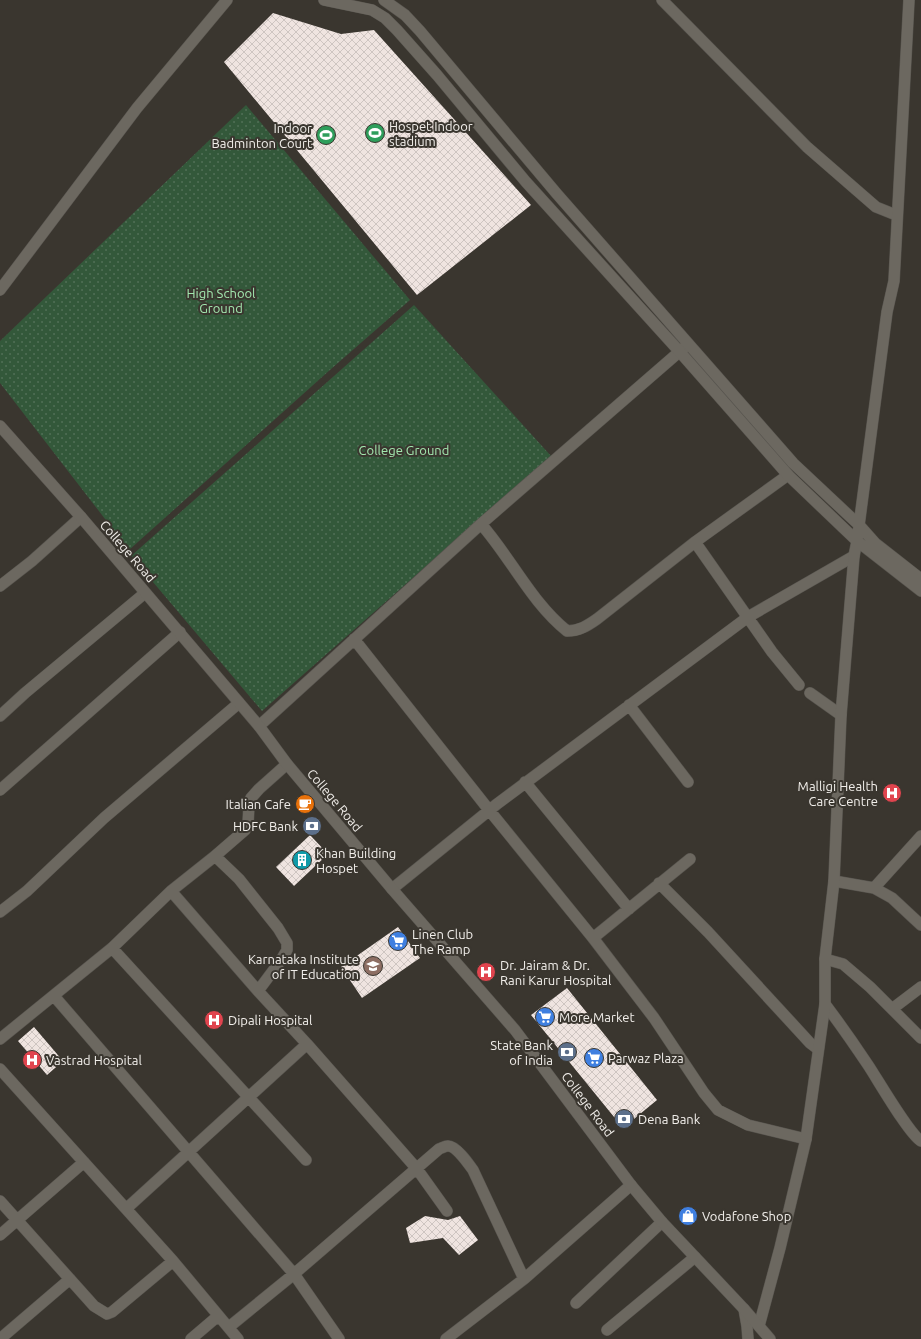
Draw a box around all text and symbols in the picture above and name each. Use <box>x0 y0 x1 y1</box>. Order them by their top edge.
place label: Hospet Indoor stadium <box>389 119 473 148</box>
place label: Indoor Badminton Court <box>212 121 312 150</box>
sports icon: Hospet Indoor stadium <box>364 122 386 144</box>
sports icon: Indoor Badminton Court <box>315 124 337 146</box>
park label: High School Ground <box>187 286 256 315</box>
park label: College Ground <box>359 443 449 457</box>
street label: College Road <box>97 517 159 585</box>
street label: College Road <box>305 766 365 834</box>
place label: Malligi Health Care Centre <box>798 779 878 808</box>
hospital icon: Malligi Health Care Centre <box>881 782 903 804</box>
cafe icon: Italian Cafe <box>294 793 316 815</box>
place label: Italian Cafe <box>225 797 291 811</box>
bank icon: HDFC Bank <box>301 815 323 837</box>
place label: HDFC Bank <box>233 819 298 833</box>
place label: Khan Building Hospet <box>316 846 396 875</box>
building icon: Khan Building Hospet <box>291 849 313 871</box>
place label: Linen Club The Ramp <box>412 927 473 956</box>
supermarket icon: Linen Club The Ramp <box>387 930 409 952</box>
place label: Karnataka Institute of IT Education <box>248 952 359 981</box>
school or university icon: Karnataka Institute of IT Education <box>362 955 384 977</box>
place label: Dr. Jairam & Dr. Rani Karur Hospital <box>500 958 612 987</box>
hospital icon: Dr. Jairam & Dr. Rani Karur Hospital <box>475 961 497 983</box>
supermarket icon: More Market <box>534 1006 556 1028</box>
hospital icon: Dipali Hospital <box>203 1009 225 1031</box>
place label: More Market <box>559 1010 635 1024</box>
place label: Dipali Hospital <box>228 1013 313 1027</box>
place label: State Bank of India <box>490 1038 553 1067</box>
bank icon: State Bank of India <box>556 1041 578 1063</box>
supermarket icon: Parwaz Plaza <box>583 1047 605 1069</box>
hospital icon: Vastrad Hospital <box>21 1049 43 1071</box>
place label: Parwaz Plaza <box>608 1051 684 1065</box>
place label: Vastrad Hospital <box>46 1053 142 1067</box>
street label: College Road <box>559 1069 617 1139</box>
bank icon: Dena Bank <box>613 1108 635 1130</box>
place label: Dena Bank <box>638 1112 701 1126</box>
shop icon: Vodafone Shop <box>677 1205 699 1227</box>
place label: Vodafone Shop <box>702 1209 791 1223</box>

